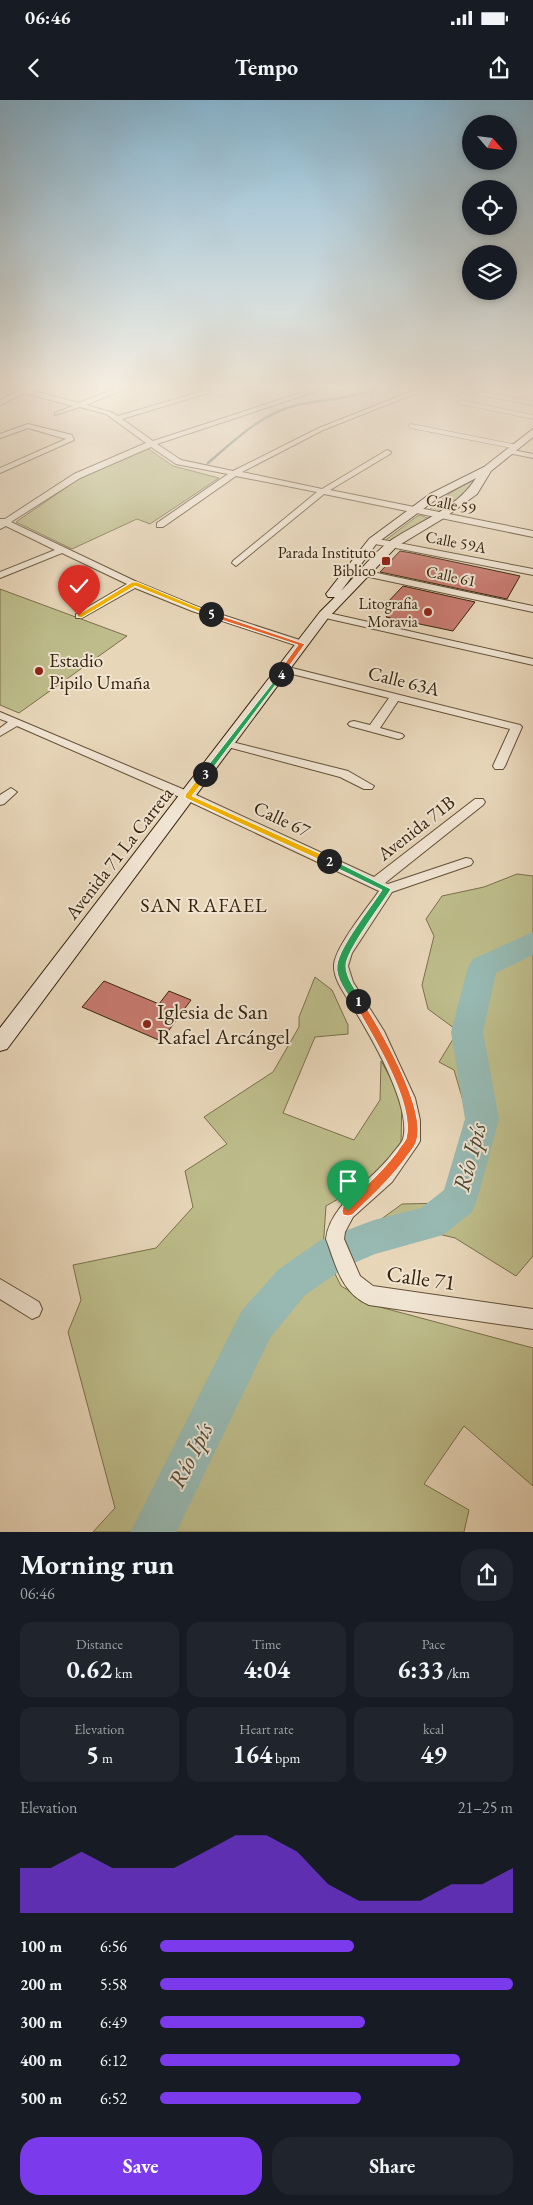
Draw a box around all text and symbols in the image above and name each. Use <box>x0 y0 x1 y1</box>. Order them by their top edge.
text: 06:46 <box>25 5 71 30</box>
text: Tempo <box>235 53 298 82</box>
icon: back <box>20 54 48 82</box>
icon: share <box>485 54 513 82</box>
north arrow <box>462 115 518 170</box>
map controls <box>462 115 517 300</box>
button: locate <box>462 180 517 235</box>
button: layers <box>462 245 517 300</box>
street label: Calle 59 <box>424 489 478 519</box>
street label: Calle 59A <box>424 526 489 558</box>
place label: Parada Instituto Biblico <box>278 542 376 581</box>
marker: Parada Instituto Biblico <box>380 555 392 567</box>
street label: Calle 61 <box>424 561 478 591</box>
pin <box>58 565 100 616</box>
icon: check <box>65 572 93 600</box>
place label: Litografia Moravia <box>358 593 419 632</box>
pin: 5 <box>198 602 224 626</box>
text: 5 <box>208 605 215 623</box>
marker: Litografia Moravia <box>422 606 434 618</box>
place label: Estadio Pipilo Umaña <box>49 648 151 695</box>
street label: Calle 63A <box>366 660 443 702</box>
pin: 4 <box>268 662 294 686</box>
marker: Estadio Pipilo Umaña <box>33 665 45 677</box>
text: 4 <box>278 665 285 683</box>
pin: 3 <box>192 762 218 786</box>
text: 3 <box>202 765 209 783</box>
street label: Avenida 71 La Carreta <box>59 781 179 925</box>
street label: Avenida 71B <box>371 790 460 867</box>
street label: Calle 67 <box>250 795 315 843</box>
pin: 2 <box>316 848 342 874</box>
text: 2 <box>326 852 333 870</box>
district label: SAN RAFAEL <box>140 892 268 918</box>
pin: 1 <box>346 988 370 1014</box>
text: 1 <box>355 992 362 1010</box>
place label: Iglesia de San Rafael Arcángel <box>157 997 290 1051</box>
marker: Iglesia de San Rafael Arcángel <box>141 1018 153 1030</box>
water label: Río Ipís <box>445 1119 493 1195</box>
pin <box>327 1160 369 1211</box>
icon: arrive <box>334 1167 362 1195</box>
street label: Calle 71 <box>385 1259 457 1297</box>
water label: Río Ipís <box>160 1416 220 1493</box>
text: Morning run <box>20 1546 174 1582</box>
button: share <box>461 1549 513 1601</box>
text: 06:46 <box>20 1583 55 1604</box>
text: Distance <box>76 1635 123 1653</box>
text: Time <box>252 1635 281 1653</box>
text: Pace <box>422 1635 445 1653</box>
text: 0.62 <box>66 1653 112 1685</box>
text: 4:04 <box>243 1653 290 1685</box>
text: 6:33 <box>397 1653 444 1685</box>
text: km <box>112 1664 133 1682</box>
text: /km <box>444 1664 470 1682</box>
text: Elevation <box>74 1720 125 1738</box>
text: Heart rate <box>239 1720 294 1738</box>
text: kcal <box>423 1720 444 1738</box>
text: 5 <box>86 1738 99 1770</box>
text: 164 <box>233 1738 272 1770</box>
text: 49 <box>420 1738 447 1770</box>
text: m <box>99 1749 113 1767</box>
text: bpm <box>272 1749 300 1767</box>
text: Elevation <box>20 1797 78 1818</box>
text: 21–25 m <box>458 1797 513 1818</box>
text: 100 m <box>20 1936 62 1957</box>
text: 6:56 <box>100 1936 127 1957</box>
text: 200 m <box>20 1974 62 1995</box>
text: 5:58 <box>100 1974 127 1995</box>
text: 300 m <box>20 2012 62 2033</box>
text: 6:49 <box>100 2012 127 2033</box>
text: 400 m <box>20 2050 62 2071</box>
text: 6:12 <box>100 2050 127 2071</box>
text: 500 m <box>20 2088 62 2109</box>
text: 6:52 <box>100 2088 127 2109</box>
button: Save <box>20 2137 262 2195</box>
button: Share <box>272 2137 513 2195</box>

